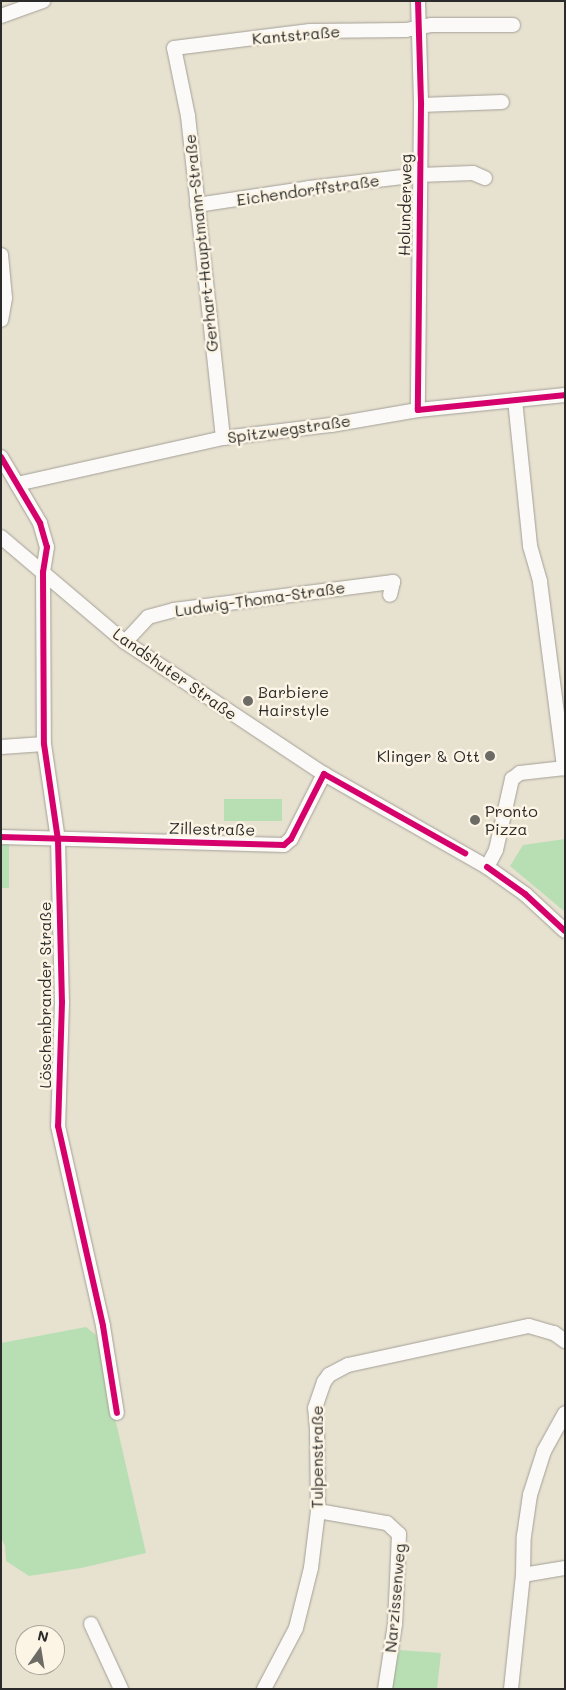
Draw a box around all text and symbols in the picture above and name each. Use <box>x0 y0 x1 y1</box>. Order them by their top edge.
street label: Kantstraße <box>251 22 341 48</box>
street label: Gerhart-Hauptmann-Straße <box>180 133 222 353</box>
street label: Holunderweg <box>395 154 415 256</box>
street label: Eichendorffstraße <box>235 170 381 210</box>
street label: Spitzwegstraße <box>226 411 352 447</box>
street label: Ludwig-Thoma-Straße <box>174 578 346 620</box>
street label: Landshuter Straße <box>109 624 241 724</box>
place label: Barbiere Hairstyle <box>258 682 329 720</box>
marker: Barbiere Hairstyle <box>242 695 254 707</box>
place label: Klinger & Ott <box>377 746 480 766</box>
marker: Klinger & Ott <box>484 750 496 762</box>
place label: Pronto Pizza <box>485 801 538 839</box>
marker: Pronto Pizza <box>469 814 481 826</box>
street label: Zillestraße <box>169 819 255 839</box>
street label: Löschenbrander Straße <box>35 901 55 1089</box>
street label: Tulpenstraße <box>307 1405 327 1509</box>
street label: Narzissenweg <box>381 1543 409 1653</box>
north arrow <box>15 1625 65 1675</box>
text: N <box>36 1625 51 1646</box>

